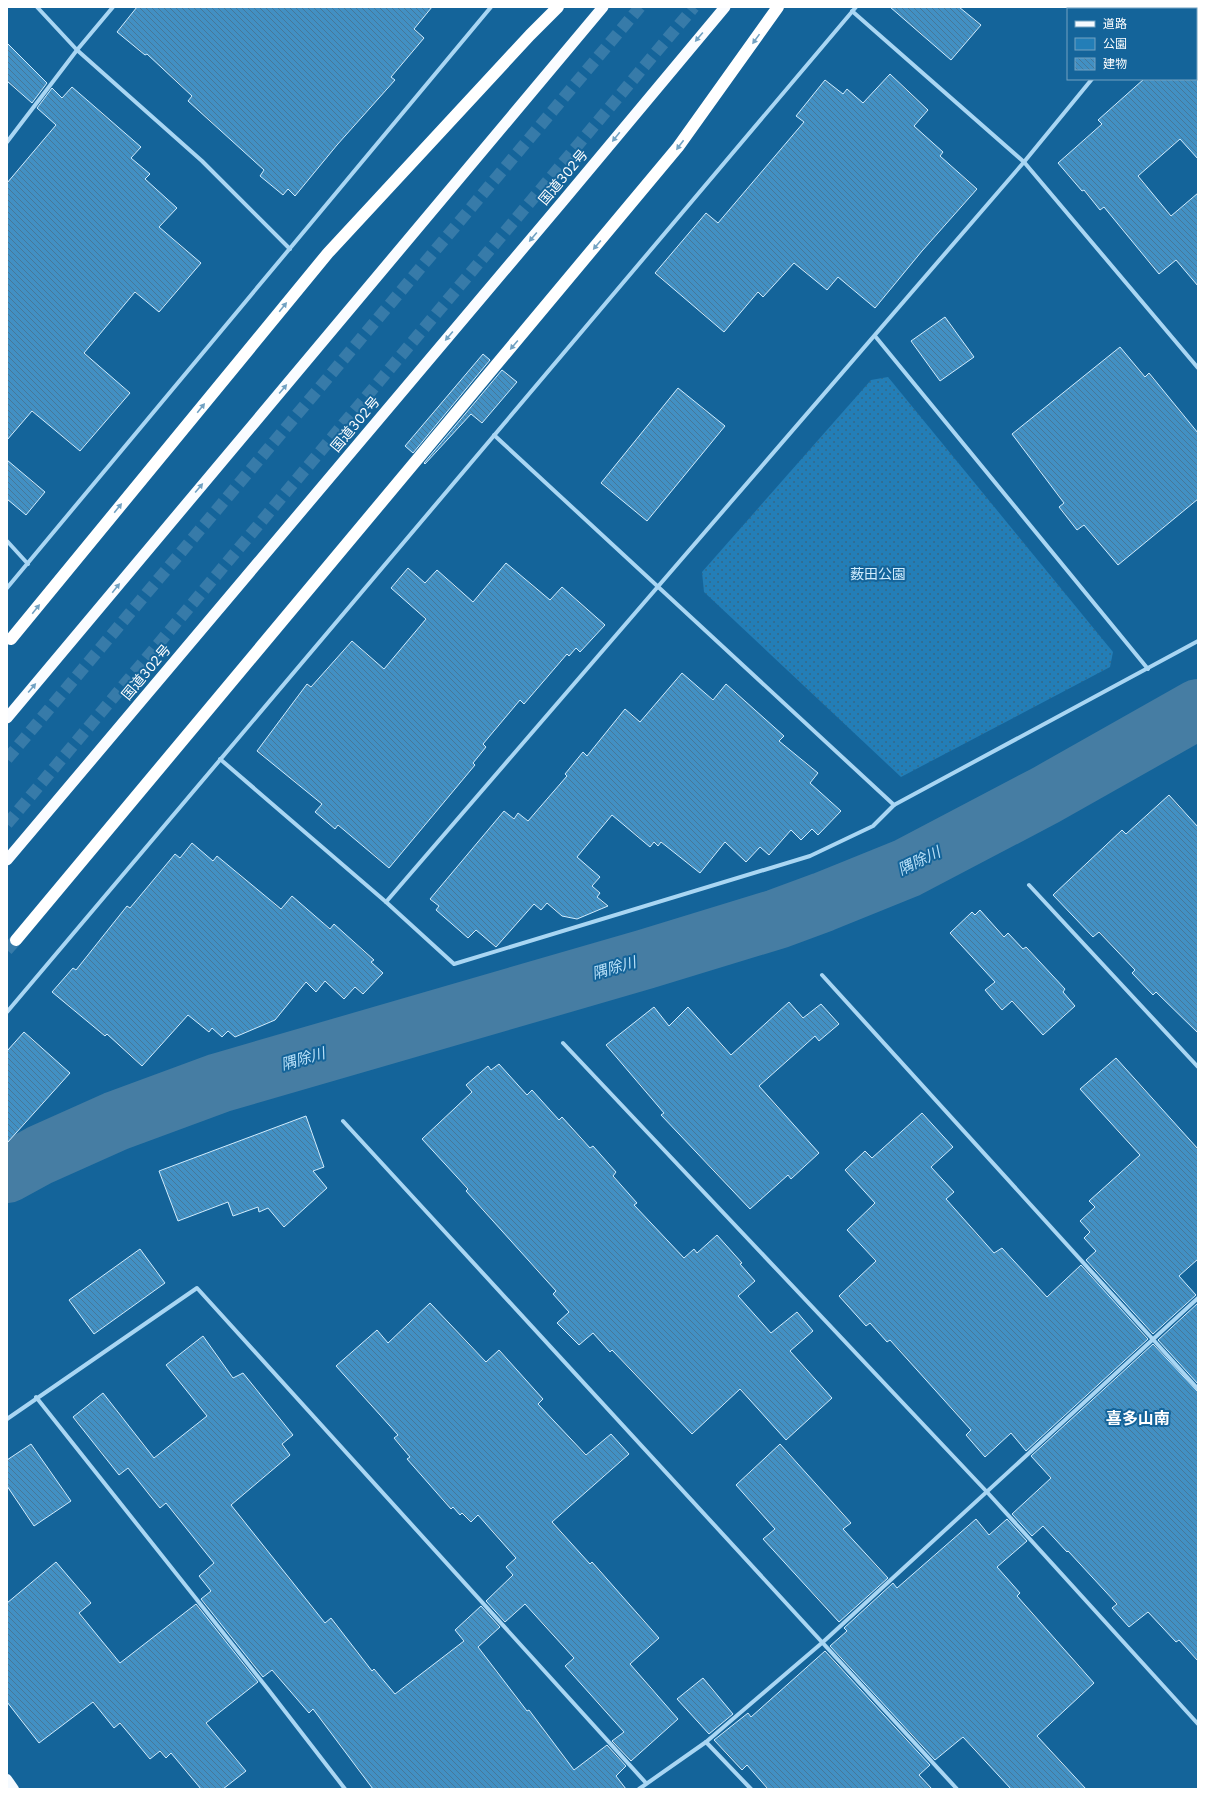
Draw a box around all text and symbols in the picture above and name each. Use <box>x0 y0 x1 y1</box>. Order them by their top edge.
legend <box>1067 8 1197 80</box>
text: 道路 <box>1103 16 1127 31</box>
one-way arrow <box>695 31 704 42</box>
one-way arrow <box>752 34 760 44</box>
text: 公園 <box>1103 36 1127 51</box>
text: 建物 <box>1103 56 1127 71</box>
one-way arrow <box>612 131 620 142</box>
one-way arrow <box>676 139 684 150</box>
street label: 国道302号 <box>535 145 591 209</box>
one-way arrow <box>529 232 538 241</box>
one-way arrow <box>593 240 602 251</box>
one-way arrow <box>279 302 288 313</box>
one-way arrow <box>445 330 454 341</box>
one-way arrow <box>509 340 518 350</box>
one-way arrow <box>278 383 287 394</box>
street label: 国道302号 <box>327 392 383 456</box>
one-way arrow <box>196 402 205 413</box>
one-way arrow <box>194 483 203 493</box>
one-way arrow <box>114 503 123 514</box>
park label: 薮田公園 <box>850 565 906 583</box>
one-way arrow <box>111 583 120 594</box>
one-way arrow <box>31 603 40 614</box>
street label: 国道302号 <box>118 640 174 704</box>
one-way arrow <box>28 682 37 693</box>
water label: 隅除川 <box>894 841 945 879</box>
water label: 隅除川 <box>590 952 640 983</box>
water label: 隅除川 <box>279 1043 329 1074</box>
district label: 喜多山南 <box>1106 1408 1170 1428</box>

